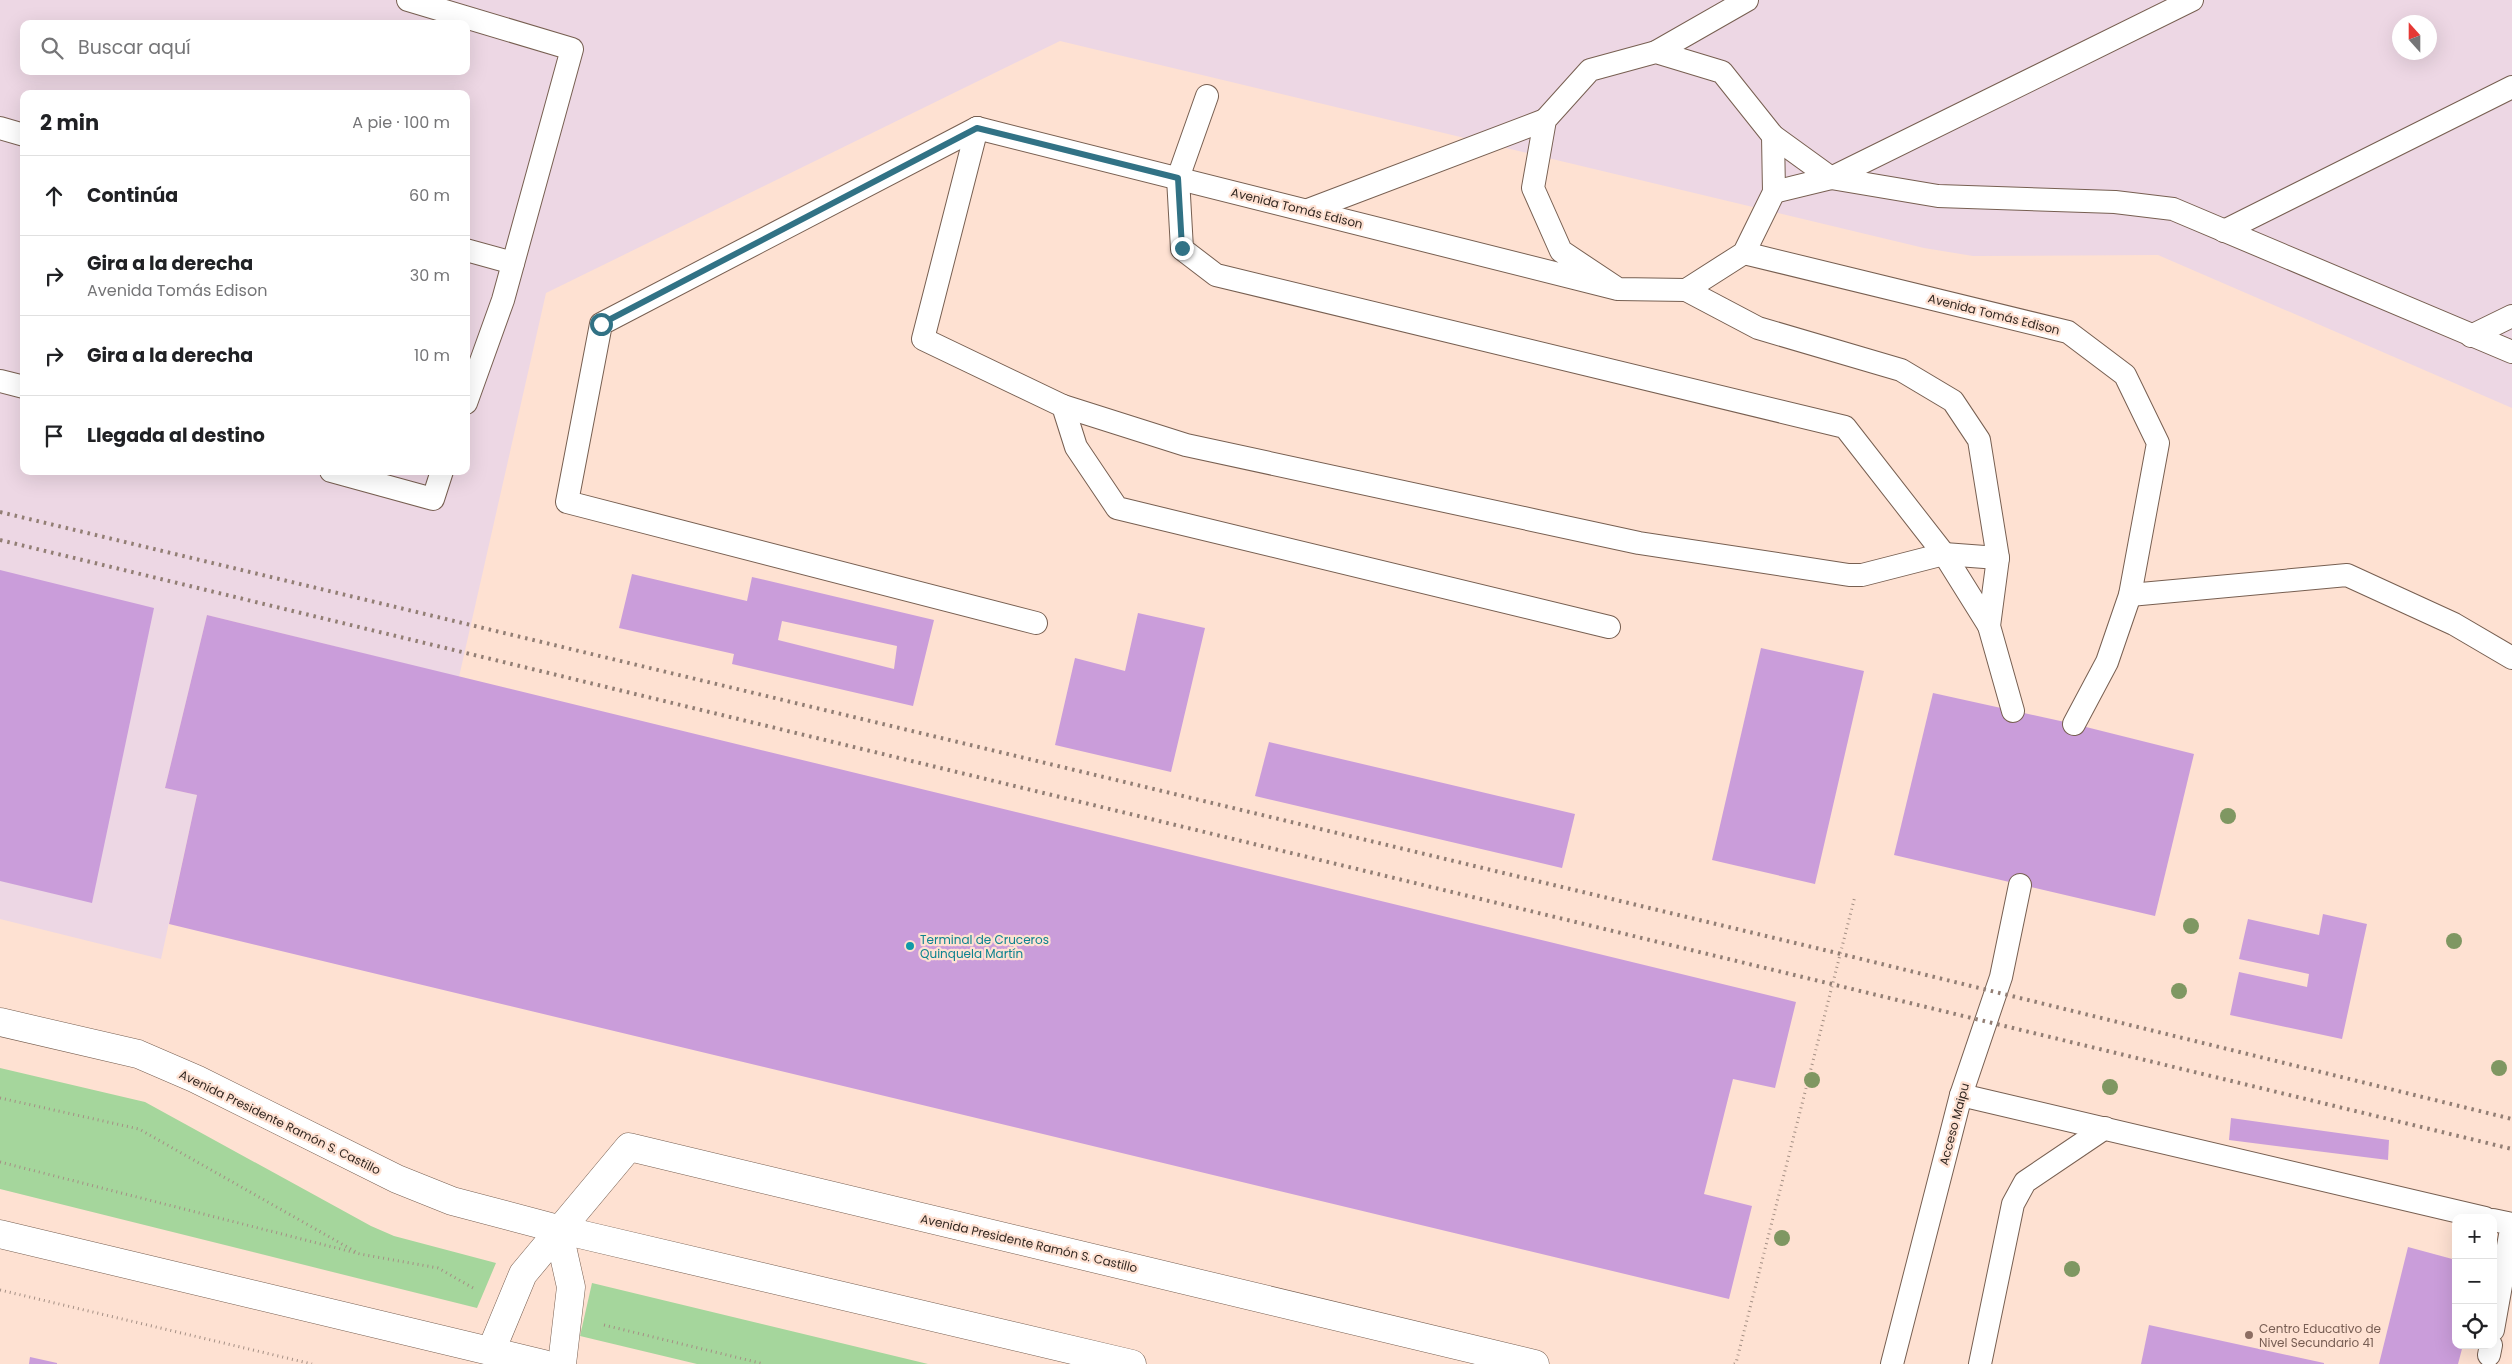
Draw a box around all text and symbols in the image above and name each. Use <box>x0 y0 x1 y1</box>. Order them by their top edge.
north arrow <box>2392 15 2437 60</box>
search box <box>20 20 470 75</box>
icon: search <box>38 34 66 62</box>
text: Buscar aquí <box>78 34 191 61</box>
text: 2 min <box>40 108 99 137</box>
text: A pie · 100 m <box>352 111 450 134</box>
icon: ahead <box>40 182 68 210</box>
text: Continúa <box>87 182 178 209</box>
street label: Avenida Tomás Edison <box>1229 183 1365 233</box>
text: 60 m <box>409 184 450 207</box>
route end <box>1171 237 1194 260</box>
text: Gira a la derecha <box>87 250 253 277</box>
icon: right <box>40 262 68 290</box>
text: 30 m <box>410 264 450 287</box>
text: Avenida Tomás Edison <box>87 279 267 302</box>
street label: Avenida Tomás Edison <box>1926 289 2062 339</box>
route start <box>590 313 613 336</box>
icon: right <box>40 342 68 370</box>
text: Gira a la derecha <box>87 342 253 369</box>
text: 10 m <box>414 344 450 367</box>
icon: arrive <box>40 422 68 450</box>
text: Llegada al destino <box>87 422 265 449</box>
place label: Terminal de Cruceros Quinquela Martín <box>920 931 1049 962</box>
marker: Terminal de Cruceros Quinquela Martín <box>904 940 916 952</box>
street label: Avenida Presidente Ramón S. Castillo <box>176 1066 384 1179</box>
street label: Acceso Maipu <box>1935 1081 1973 1167</box>
street label: Avenida Presidente Ramón S. Castillo <box>919 1210 1140 1276</box>
map controls <box>2452 1214 2497 1349</box>
button: + <box>2452 1214 2497 1259</box>
button: − <box>2452 1259 2497 1304</box>
button: locate <box>2452 1304 2497 1349</box>
place label: Centro Educativo de Nivel Secundario 41 <box>2259 1320 2381 1351</box>
marker: Centro Educativo de Nivel Secundario 41 <box>2243 1329 2255 1341</box>

